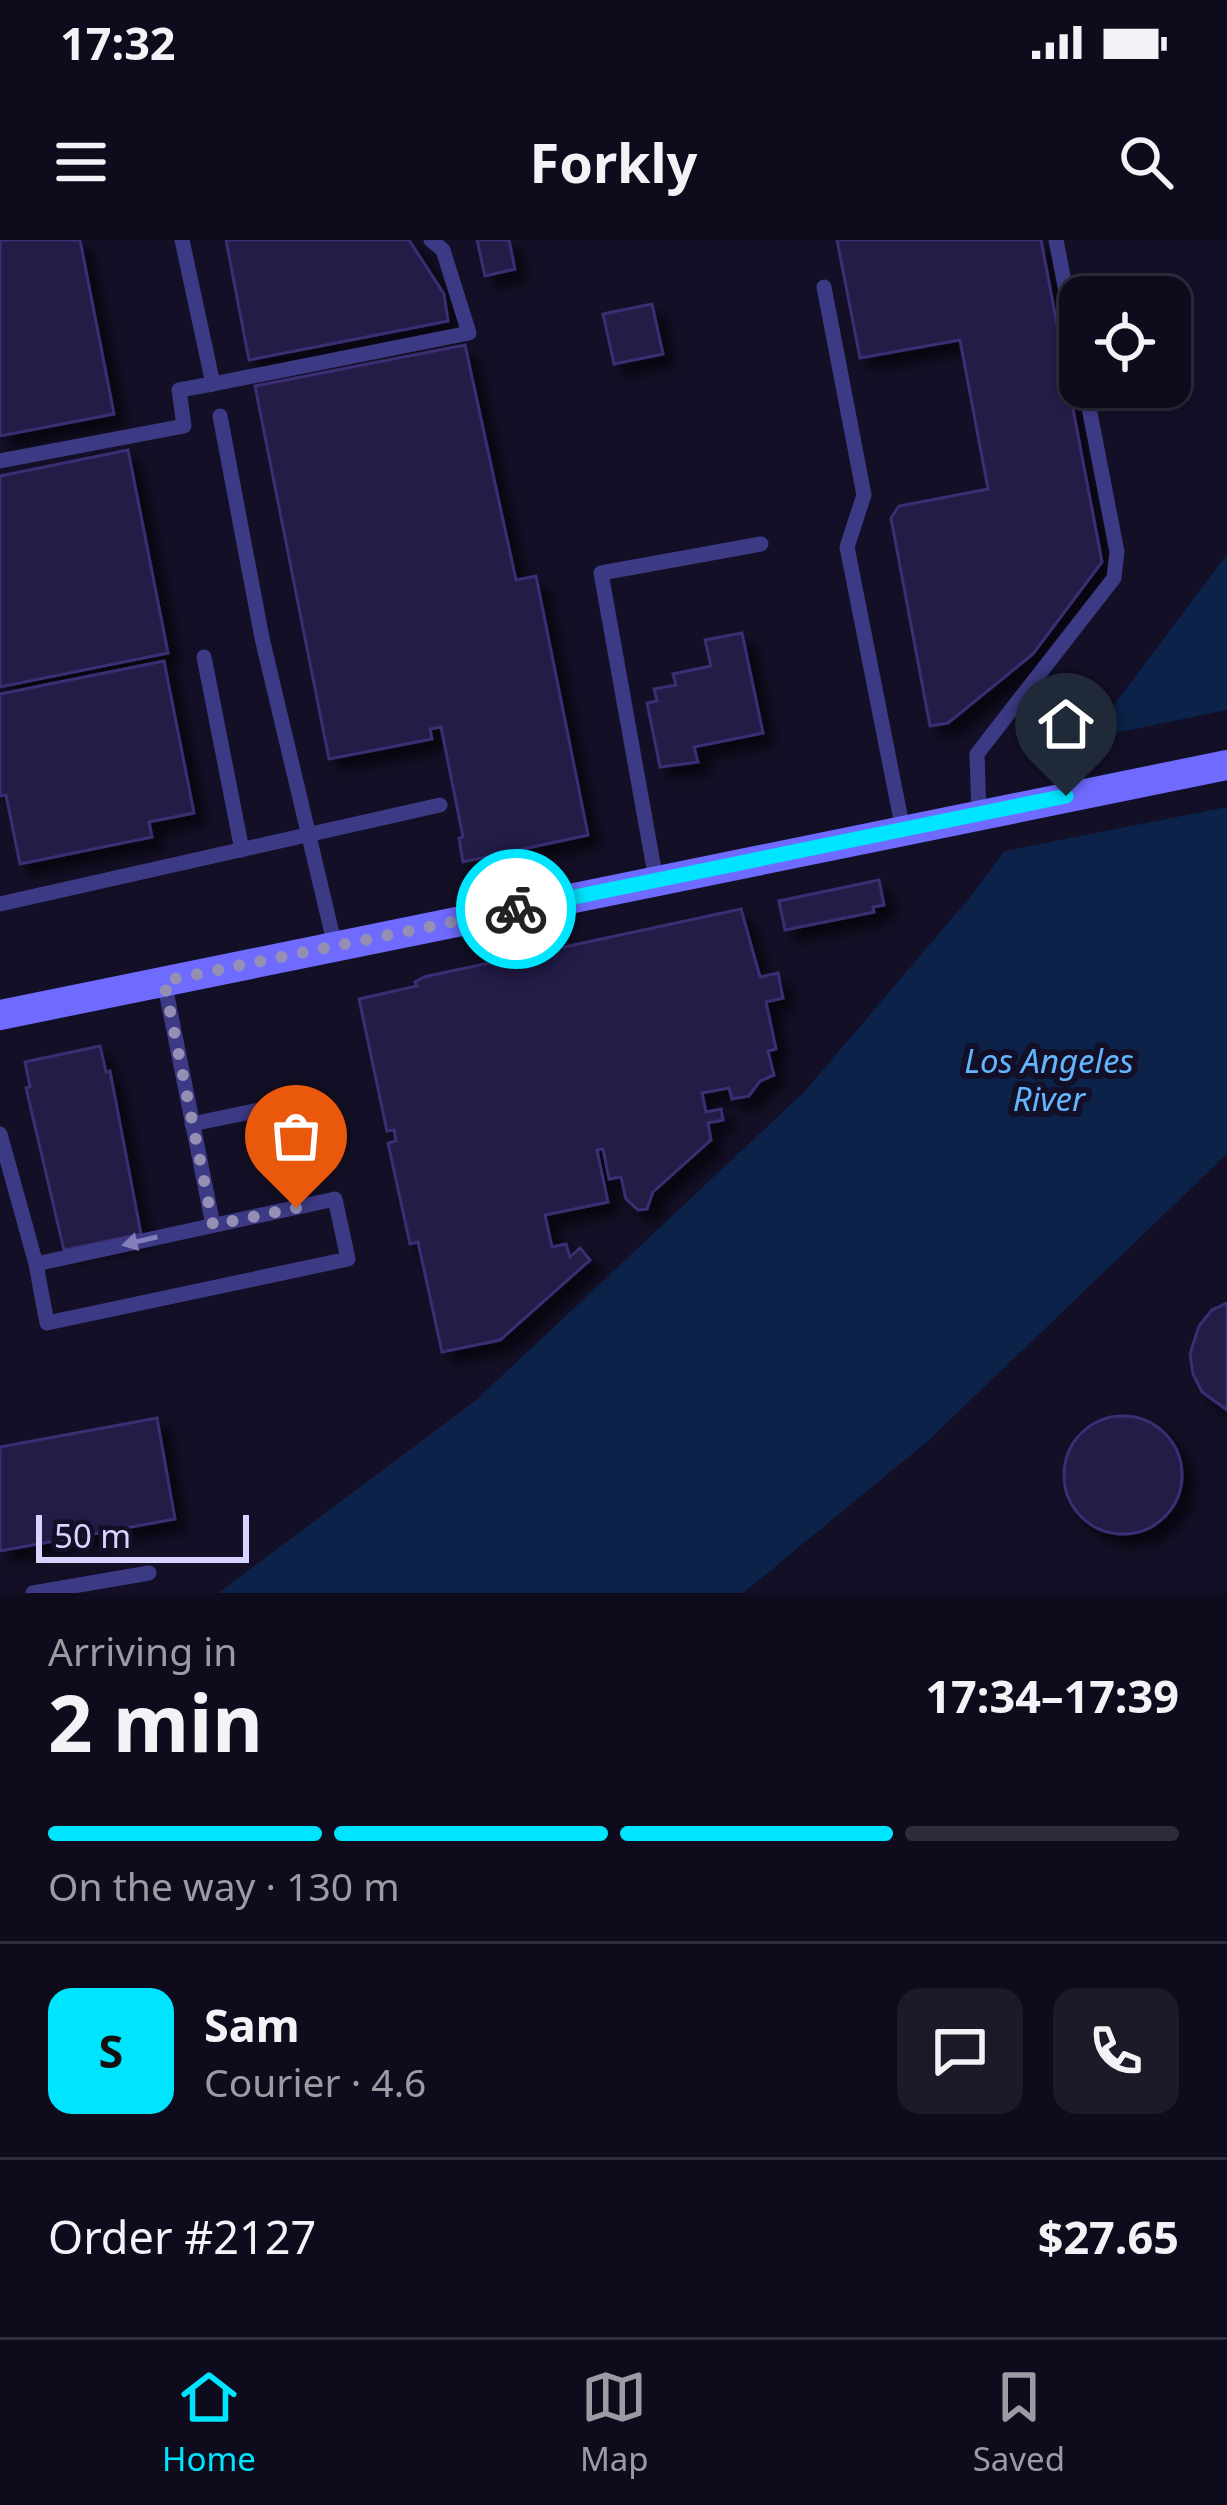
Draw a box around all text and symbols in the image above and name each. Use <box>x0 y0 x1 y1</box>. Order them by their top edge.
text: 17:32 <box>60 12 176 73</box>
text: Forkly <box>530 125 697 199</box>
icon: menu <box>48 129 114 195</box>
icon: search <box>1113 129 1179 195</box>
map controls <box>1059 276 1191 408</box>
button: locate <box>1059 276 1191 408</box>
pin <box>1015 673 1117 796</box>
icon: home <box>1033 691 1099 757</box>
courier <box>456 849 576 969</box>
icon: bike <box>483 876 549 942</box>
water label: Los Angeles River <box>964 1038 1134 1121</box>
pin <box>245 1085 347 1208</box>
icon: bag <box>263 1103 329 1169</box>
one-way arrow <box>121 1232 159 1251</box>
scale bar <box>36 1509 249 1562</box>
text: 50 m <box>54 1513 131 1558</box>
text: Arriving in <box>48 1624 237 1677</box>
text: 17:34–17:39 <box>925 1665 1179 1726</box>
text: 2 min <box>48 1669 263 1775</box>
text: On the way · 130 m <box>48 1859 400 1912</box>
button: chat <box>897 1988 1023 2114</box>
button: phone <box>1053 1988 1179 2114</box>
text: Sam <box>204 1994 300 2055</box>
text: S <box>99 2020 123 2081</box>
text: Courier · 4.6 <box>204 2055 426 2108</box>
text: Order #2127 <box>48 2206 316 2267</box>
text: $27.65 <box>1038 2206 1179 2267</box>
tab: Home <box>162 2364 256 2481</box>
tab: Map <box>580 2364 649 2481</box>
tab: Saved <box>973 2364 1065 2481</box>

